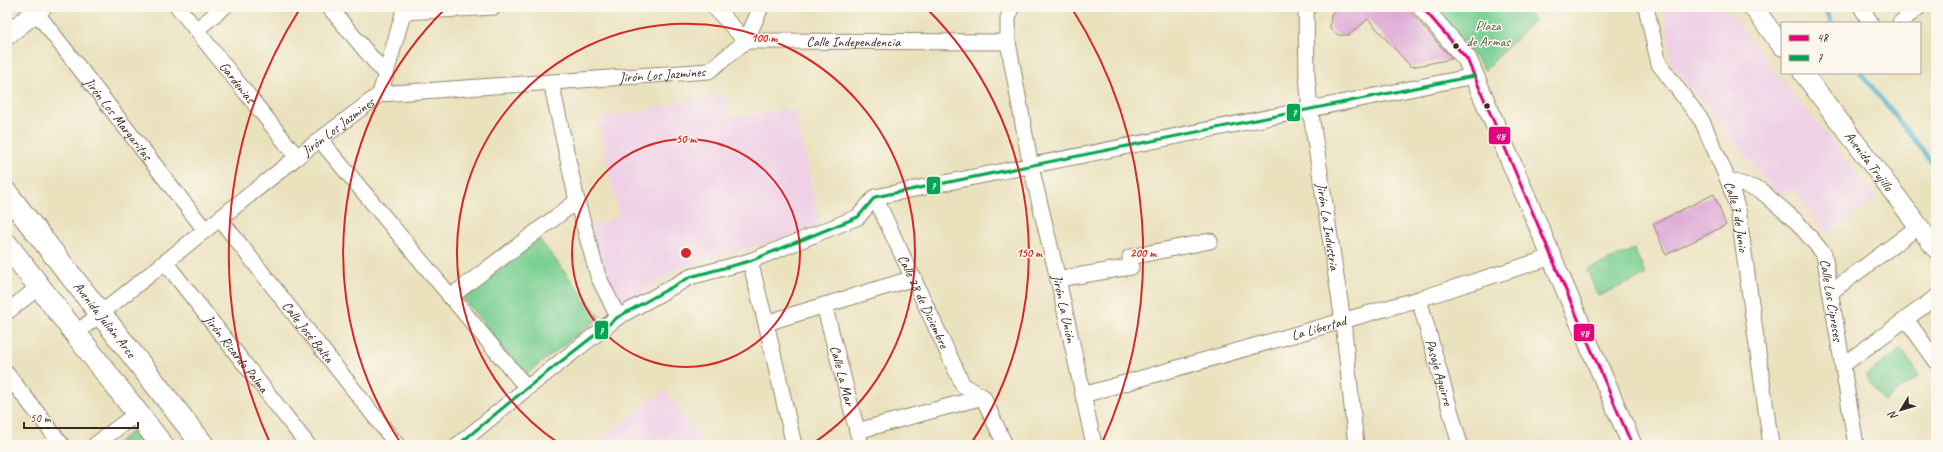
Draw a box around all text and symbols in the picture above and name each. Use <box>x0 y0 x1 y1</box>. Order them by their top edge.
park label: Plaza de Armas <box>1466 17 1511 50</box>
legend <box>1781 22 1921 74</box>
text: 100 m <box>751 30 778 46</box>
text: 48 <box>1817 30 1829 46</box>
street label: Calle Independencia <box>806 33 901 50</box>
unlabelled marker <box>1451 41 1461 51</box>
text: 7 <box>1817 50 1823 66</box>
street label: Gardenias <box>216 58 260 107</box>
street label: Jirón Los Jazmines <box>618 63 707 86</box>
street label: Jirón Los Margaritas <box>80 73 157 164</box>
street label: Jirón Los Jazmines <box>297 93 378 160</box>
unlabelled marker <box>1482 101 1492 111</box>
line badge: 7 <box>1286 103 1301 122</box>
text: 7 <box>1292 105 1298 119</box>
line badge: 48 <box>1488 126 1511 145</box>
street label: Avenida Trujillo <box>1841 128 1898 195</box>
text: 48 <box>1495 129 1507 143</box>
text: 50 m <box>676 131 697 147</box>
line badge: 7 <box>926 176 941 195</box>
text: 7 <box>931 178 937 192</box>
street label: Calle 7 de Junio <box>1720 179 1752 254</box>
street label: Jirón La Industria <box>1313 181 1344 272</box>
text: 150 m <box>1016 245 1043 261</box>
text: 200 m <box>1130 245 1157 261</box>
centre of rings <box>679 246 693 260</box>
street label: Calle 28 de Diciembre <box>895 252 954 352</box>
street label: Calle Los Cipreses <box>1816 258 1847 344</box>
street label: Jirón La Unión <box>1048 272 1080 345</box>
street label: Avenida Julián Arce <box>70 278 141 362</box>
street label: Calle José Balta <box>279 297 338 367</box>
street label: Jirón Ricardo Palma <box>200 310 273 397</box>
street label: La Libertad <box>1289 311 1350 344</box>
line badge: 7 <box>594 320 609 340</box>
text: 7 <box>599 323 605 337</box>
line badge: 48 <box>1573 323 1595 342</box>
text: 48 <box>1579 326 1591 340</box>
street label: Pasaje Aguirre <box>1422 337 1457 408</box>
street label: Calle La Mar <box>827 344 859 410</box>
north arrow <box>1881 390 1921 430</box>
scale bar <box>24 404 138 430</box>
text: N <box>1884 407 1901 423</box>
text: 50 m <box>30 410 52 426</box>

